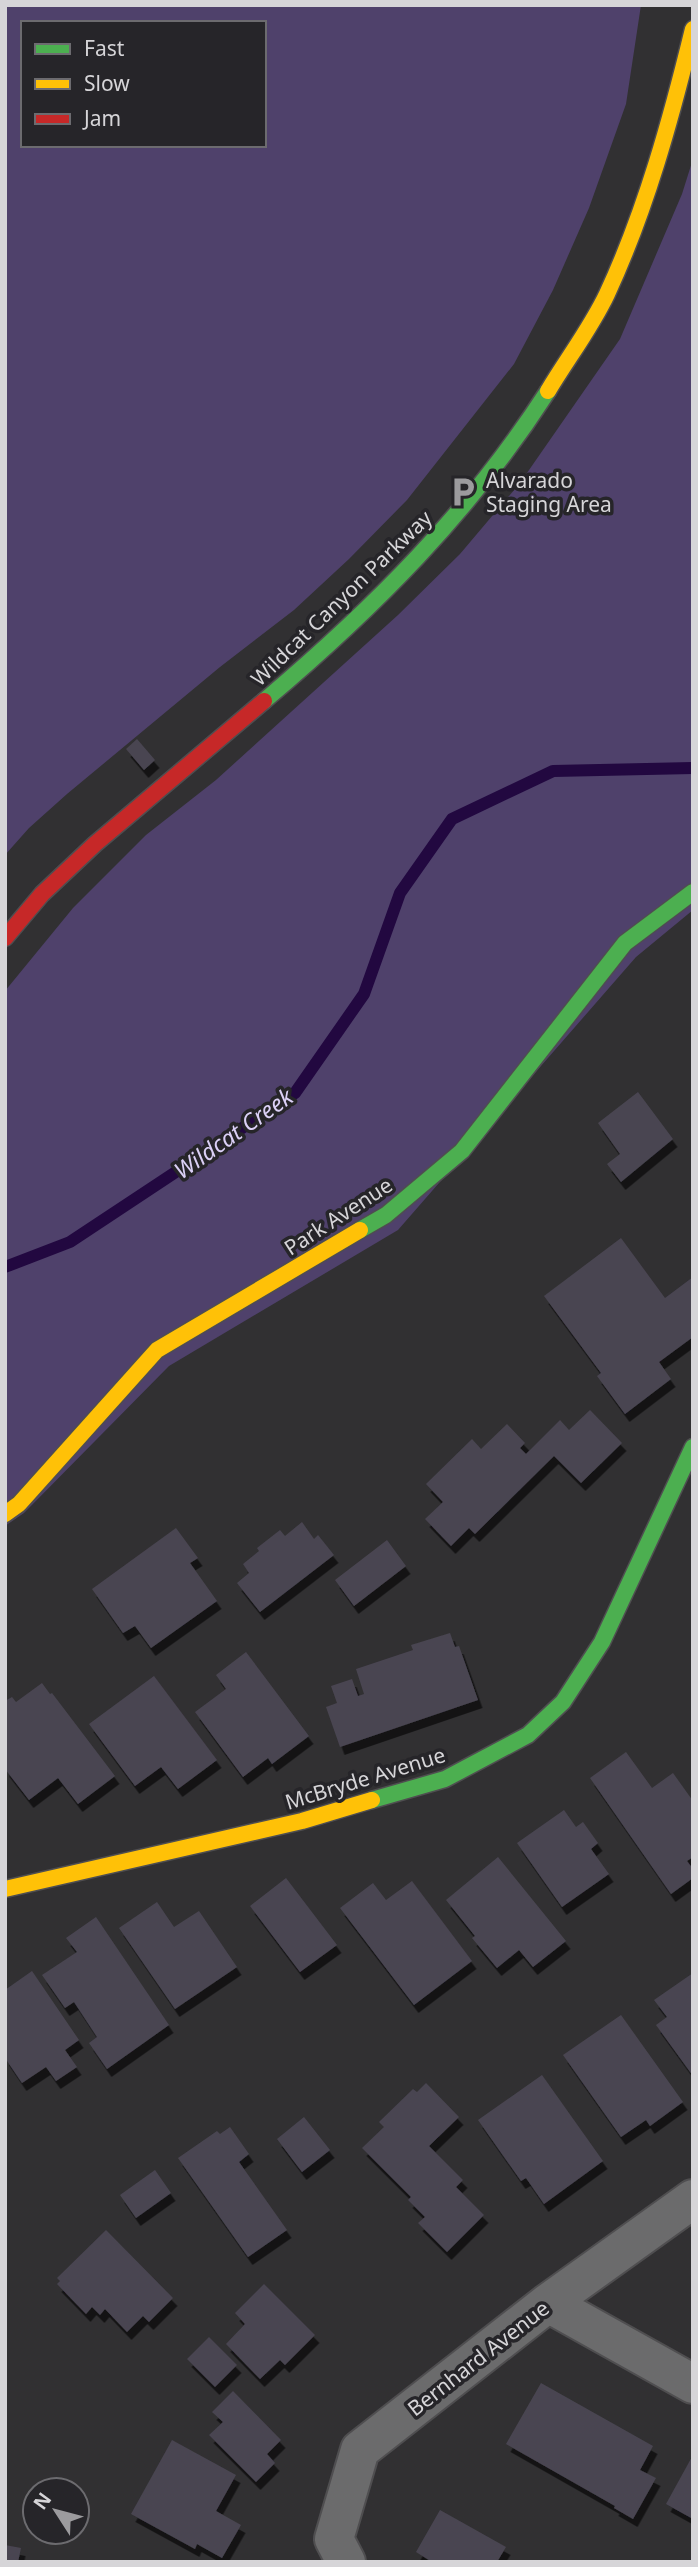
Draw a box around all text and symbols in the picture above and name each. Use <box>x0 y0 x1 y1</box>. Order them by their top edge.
legend <box>21 21 266 147</box>
text: Fast <box>84 34 125 62</box>
text: Slow <box>84 69 130 97</box>
text: Jam <box>82 104 121 132</box>
place label: Alvarado Staging Area <box>486 466 612 518</box>
parking icon: Alvarado Staging Area <box>446 475 480 509</box>
street label: Wildcat Canyon Parkway <box>244 504 438 692</box>
water label: Wildcat Creek <box>167 1079 300 1186</box>
street label: Park Avenue <box>279 1171 397 1261</box>
street label: McBryde Avenue <box>281 1740 449 1816</box>
street label: Bernhard Avenue <box>402 2294 554 2422</box>
north arrow <box>21 2476 91 2546</box>
text: N <box>27 2487 57 2515</box>

